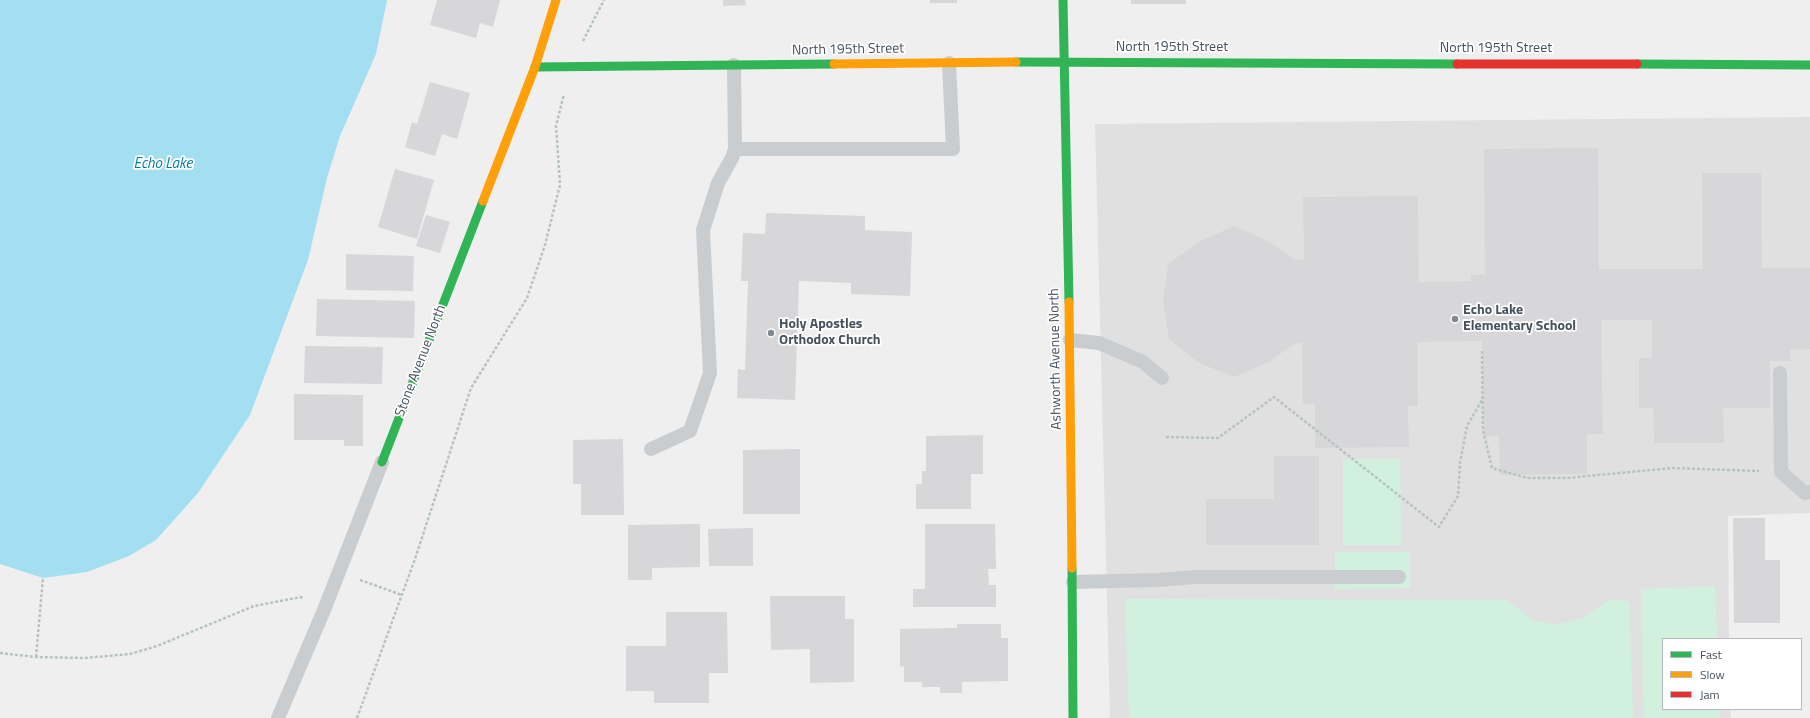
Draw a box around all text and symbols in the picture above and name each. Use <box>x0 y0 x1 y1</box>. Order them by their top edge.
street label: North 195th Street <box>1116 40 1228 56</box>
street label: North 195th Street <box>792 41 904 59</box>
street label: North 195th Street <box>1440 41 1552 57</box>
water label: Echo Lake <box>134 155 192 173</box>
street label: Ashworth Avenue North <box>1046 288 1066 430</box>
street label: Stone Avenue North <box>392 303 450 419</box>
place label: Echo Lake Elementary School <box>1463 303 1576 336</box>
marker: Echo Lake Elementary School <box>1450 314 1460 324</box>
place label: Holy Apostles Orthodox Church <box>779 317 881 350</box>
marker: Holy Apostles Orthodox Church <box>766 328 776 338</box>
legend <box>1662 638 1802 710</box>
text: Fast <box>1700 645 1722 664</box>
text: Slow <box>1700 665 1725 684</box>
text: Jam <box>1700 685 1720 704</box>

